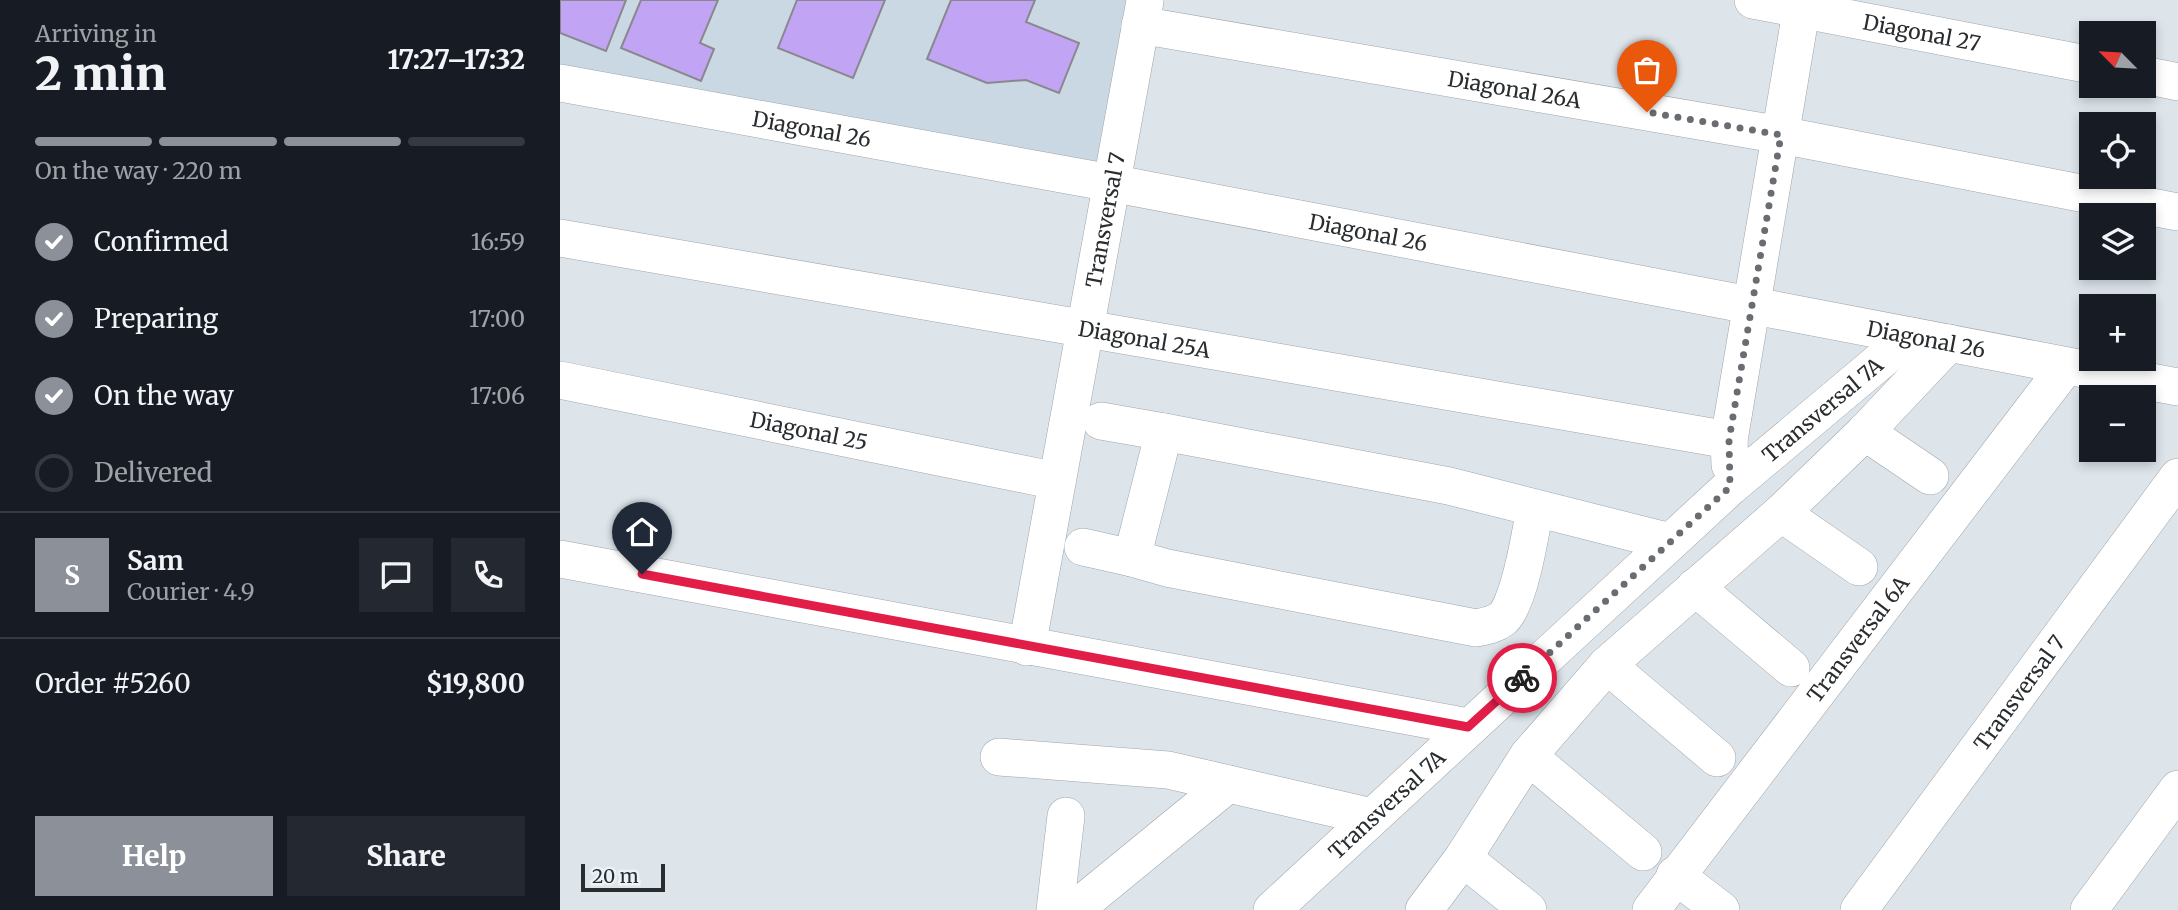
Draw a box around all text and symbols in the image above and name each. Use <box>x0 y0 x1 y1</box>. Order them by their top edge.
street label: Diagonal 27 <box>1861 8 1983 57</box>
text: Arriving in <box>35 19 157 48</box>
north arrow <box>2079 21 2156 98</box>
map controls <box>2079 21 2156 462</box>
pin <box>1617 40 1677 112</box>
text: 17:27–17:32 <box>388 43 525 76</box>
text: 2 min <box>35 45 167 103</box>
icon: bag <box>1628 51 1666 89</box>
street label: Diagonal 26A <box>1446 65 1583 114</box>
street label: Diagonal 26 <box>750 105 873 153</box>
button: locate <box>2079 112 2156 189</box>
street label: Transversal 7 <box>1079 150 1131 290</box>
text: On the way · 220 m <box>35 156 242 185</box>
button: layers <box>2079 203 2156 280</box>
street label: Diagonal 26 <box>1307 208 1430 257</box>
icon: check <box>35 223 73 261</box>
text: Confirmed <box>94 225 229 258</box>
text: 16:59 <box>471 227 525 256</box>
button: + <box>2079 294 2156 371</box>
icon: check <box>35 300 73 338</box>
text: Preparing <box>94 302 218 335</box>
text: 17:00 <box>469 304 525 333</box>
street label: Diagonal 25A <box>1076 314 1213 364</box>
street label: Diagonal 26 <box>1865 314 1988 363</box>
street label: Transversal 7A <box>1756 351 1888 468</box>
icon: check <box>35 377 73 415</box>
text: On the way <box>94 379 234 412</box>
text: 17:06 <box>470 381 525 410</box>
button: − <box>2079 385 2156 462</box>
street label: Diagonal 25 <box>748 405 870 456</box>
text: Delivered <box>94 456 213 489</box>
pin <box>612 502 672 574</box>
icon: home <box>623 513 661 551</box>
button: chat <box>359 538 433 612</box>
button: phone <box>451 538 525 612</box>
text: Sam <box>127 544 184 577</box>
text: S <box>64 559 80 592</box>
street label: Transversal 6A <box>1801 570 1915 708</box>
text: Courier · 4.9 <box>127 577 255 606</box>
street label: Transversal 7 <box>1968 630 2071 756</box>
courier <box>1487 643 1557 713</box>
icon: bike <box>1503 659 1541 697</box>
text: Order #5260 <box>35 667 191 700</box>
text: $19,800 <box>426 667 525 700</box>
street label: Transversal 7A <box>1323 743 1451 865</box>
button: Help <box>35 816 273 896</box>
button: Share <box>287 816 525 896</box>
scale bar <box>581 861 665 893</box>
text: 20 m <box>592 864 639 888</box>

